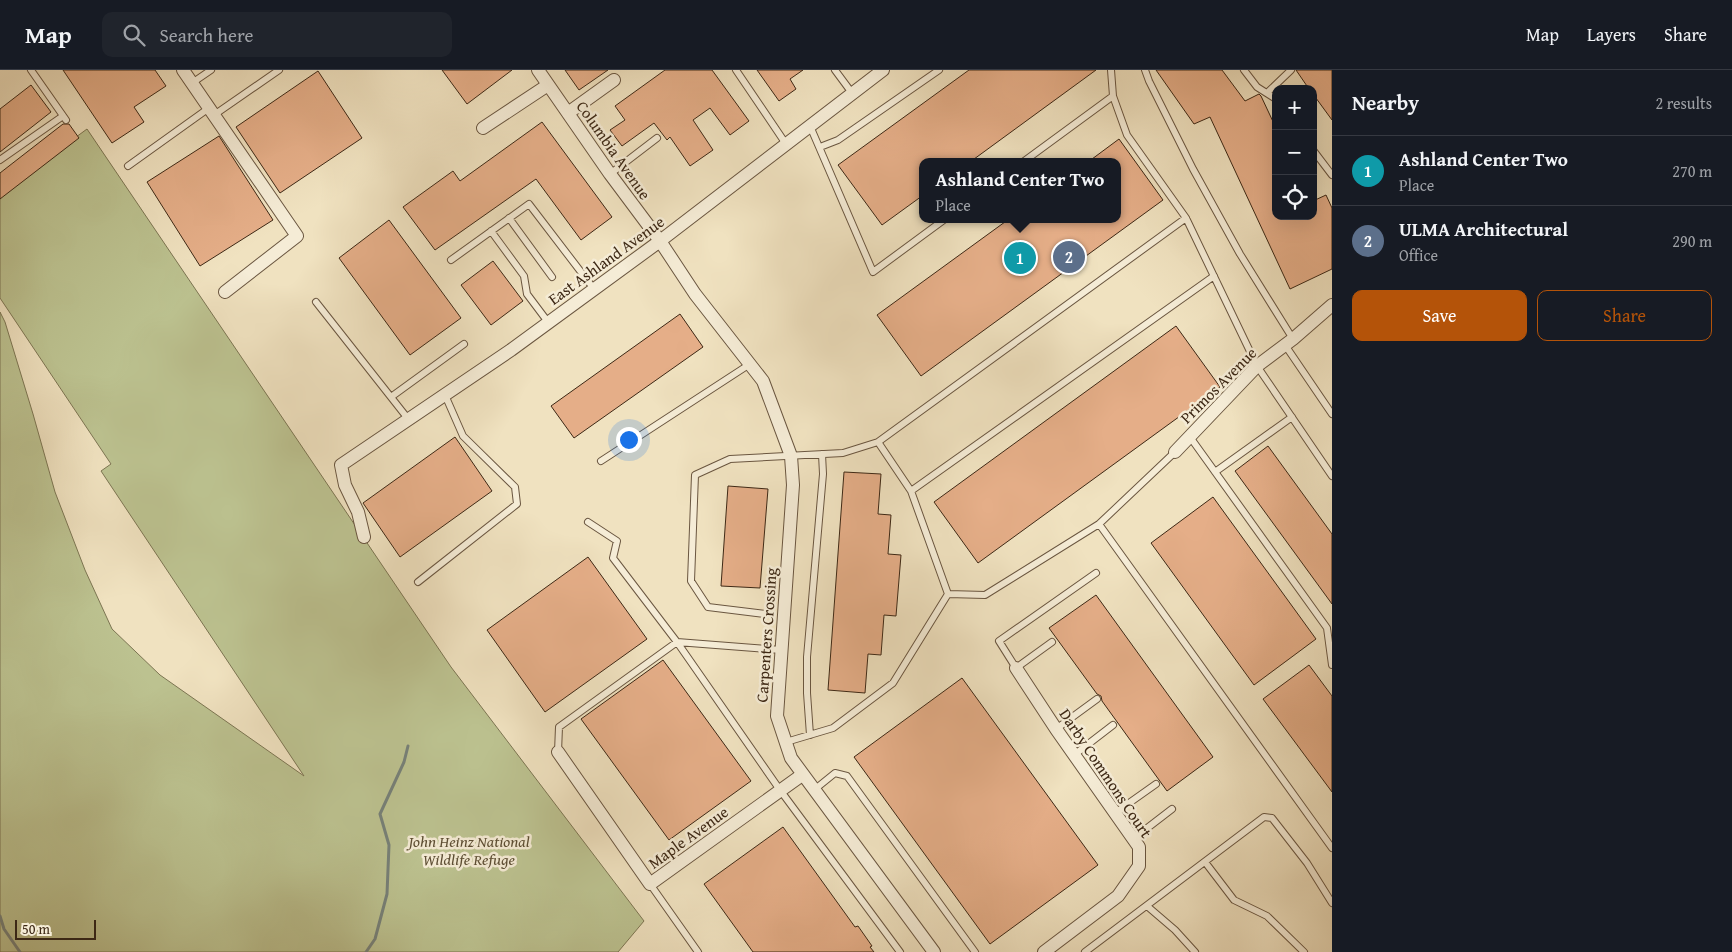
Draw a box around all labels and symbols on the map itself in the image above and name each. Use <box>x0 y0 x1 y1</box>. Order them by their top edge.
street label: Columbia Avenue <box>571 96 657 204</box>
street label: East Ashland Avenue <box>543 210 669 310</box>
pin: 2 <box>1053 238 1085 276</box>
pin: 1 <box>1004 239 1036 277</box>
street label: Primos Avenue <box>1174 341 1262 429</box>
your location <box>616 427 642 453</box>
street label: Carpenters Crossing <box>749 567 783 703</box>
street label: Darby Commons Court <box>1054 704 1158 843</box>
street label: Maple Avenue <box>643 800 733 874</box>
park label: John Heinz National Wildlife Refuge <box>405 829 530 871</box>
scale bar <box>15 917 96 940</box>

